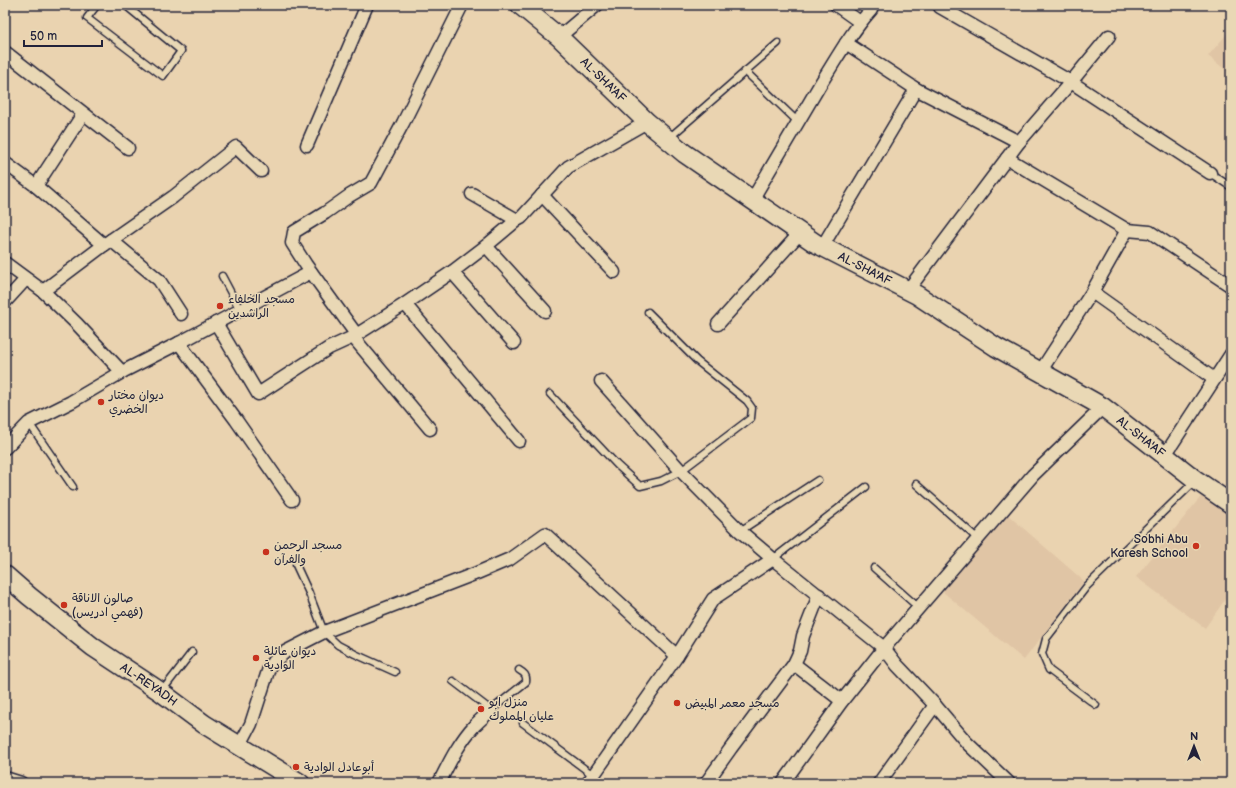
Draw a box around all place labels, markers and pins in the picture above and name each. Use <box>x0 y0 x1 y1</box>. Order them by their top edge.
place label: مسجد الخلفاء الراشدين <box>228 292 295 321</box>
marker: مسجد الخلفاء الراشدين <box>215 301 225 311</box>
place label: ديوان مختار الخضري <box>108 388 164 418</box>
marker: ديوان مختار الخضري <box>96 397 106 407</box>
place label: Sobhi Abu Karesh School <box>1110 532 1188 561</box>
place label: مسجد الرحمن والفرآن <box>274 538 342 567</box>
marker: Sobhi Abu Karesh School <box>1191 541 1201 551</box>
marker: مسجد الرحمن والفرآن <box>261 547 271 557</box>
place label: صالون الاناقة (فهمي ادريس) <box>72 591 143 623</box>
marker: صالون الاناقة (فهمي ادريس) <box>59 600 69 610</box>
place label: ديوان عائلة الوادية <box>264 644 316 673</box>
marker: ديوان عائلة الوادية <box>251 653 261 663</box>
place label: منزل ابو عليان المملوك <box>488 695 554 724</box>
place label: مسجد معمر المبيض <box>685 696 780 711</box>
marker: مسجد معمر المبيض <box>672 698 682 708</box>
marker: منزل ابو عليان المملوك <box>476 704 486 714</box>
place label: أبوعادل الوادية <box>304 760 374 775</box>
marker: أبوعادل الوادية <box>291 762 301 772</box>

